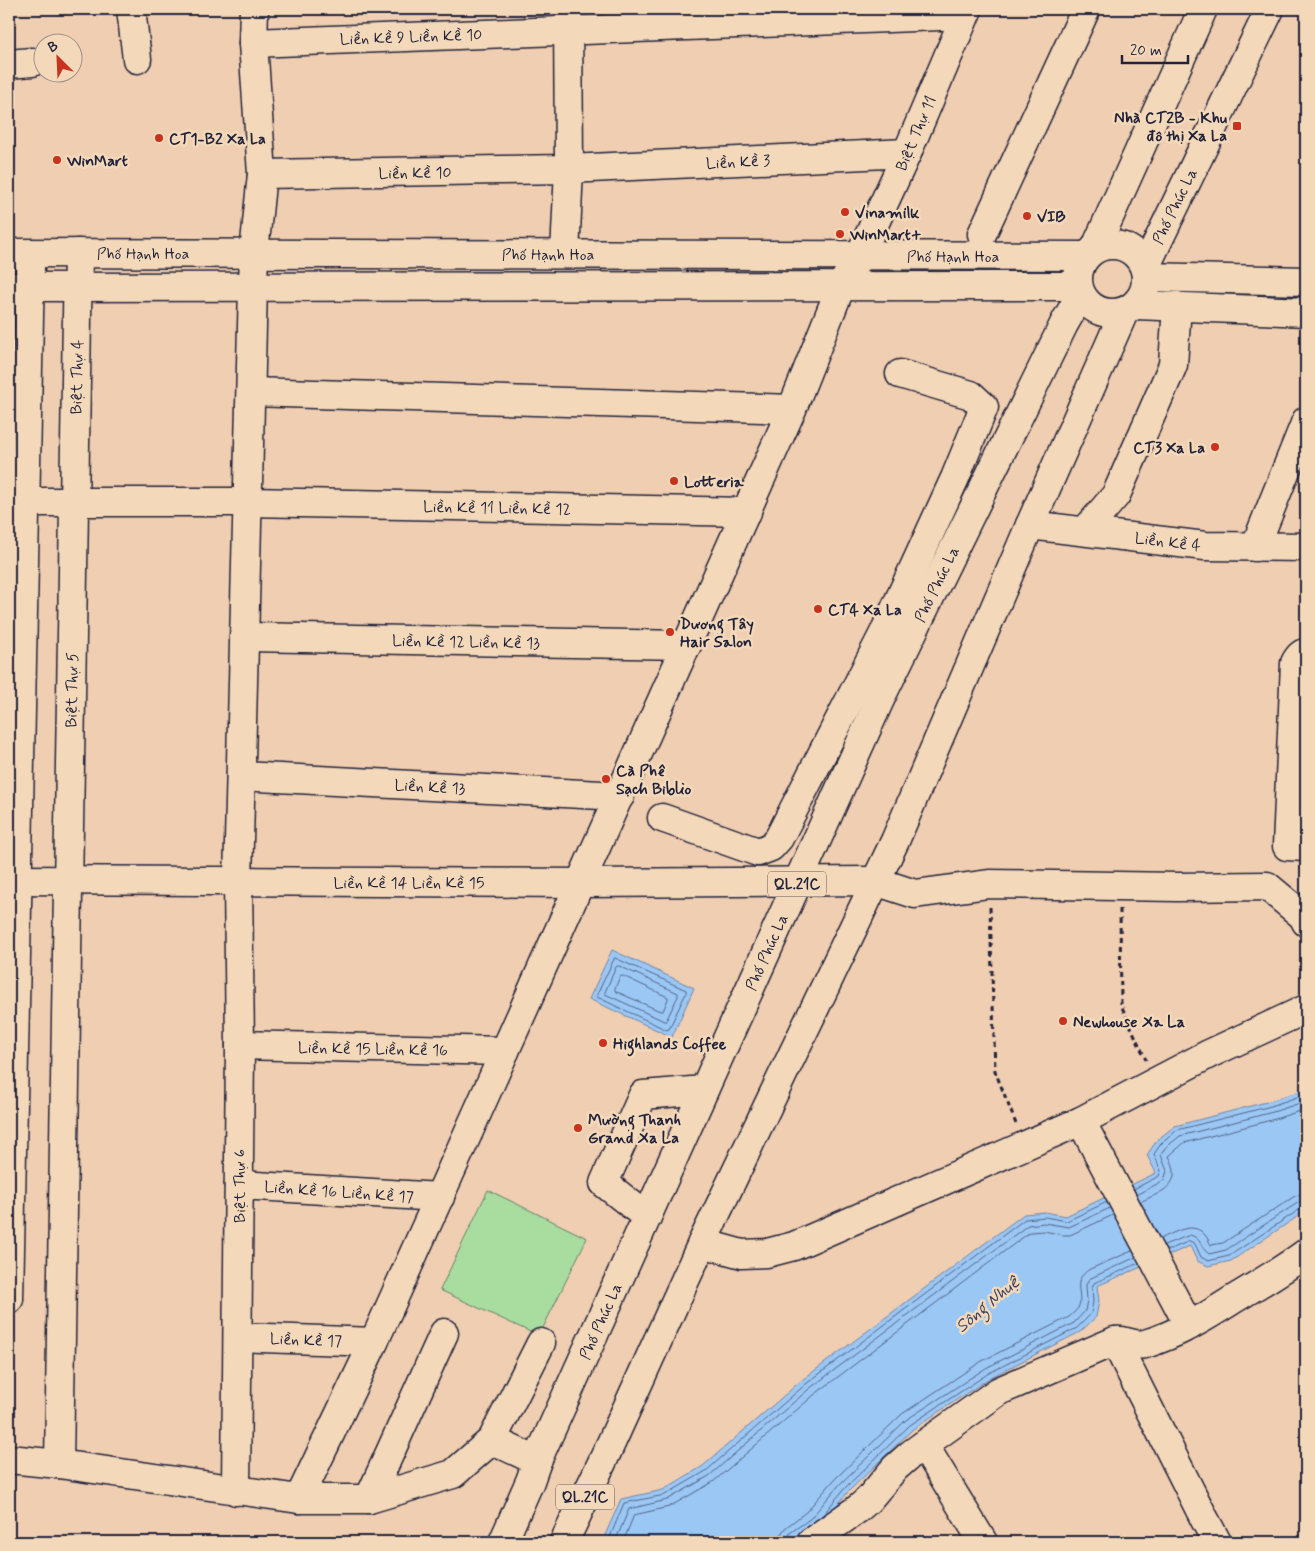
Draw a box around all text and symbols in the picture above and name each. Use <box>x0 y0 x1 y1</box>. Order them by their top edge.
street label: Liền Kề 9 Liền Kề 10 <box>339 25 483 50</box>
north arrow <box>32 32 82 82</box>
scale bar <box>1122 32 1189 64</box>
text: B <box>45 37 61 57</box>
text: 20 m <box>1130 41 1162 61</box>
street label: Biệt Thự 11 <box>891 93 942 174</box>
place label: Nhà CT2B - Khu đô thị Xa La <box>1114 108 1228 147</box>
marker: Nhà CT2B - Khu đô thị Xa La <box>1231 120 1243 132</box>
place label: CT1-B2 Xa La <box>169 129 266 150</box>
marker: CT1-B2 Xa La <box>153 132 165 144</box>
street label: Liền Kề 3 <box>705 150 771 175</box>
place label: WinMart <box>66 151 128 172</box>
marker: WinMart <box>51 154 63 166</box>
street label: Liền Kề 10 <box>378 162 452 185</box>
street label: Phố Phúc La <box>1148 165 1203 248</box>
place label: Vinamilk <box>855 203 920 224</box>
marker: Vinamilk <box>839 206 851 218</box>
place label: VIB <box>1037 207 1065 228</box>
marker: VIB <box>1021 210 1033 222</box>
place label: WinMart+ <box>849 225 922 246</box>
marker: WinMart+ <box>834 228 846 240</box>
street label: Phố Hạnh Hoa <box>97 244 190 265</box>
street label: Phố Hạnh Hoa <box>502 245 595 266</box>
street label: Phố Hạnh Hoa <box>907 247 1000 268</box>
street label: Biệt Thự 4 <box>66 339 89 415</box>
place label: CT3 Xa La <box>1133 438 1205 459</box>
marker: CT3 Xa La <box>1209 441 1221 453</box>
place label: Lotteria <box>684 472 744 493</box>
marker: Lotteria <box>668 475 680 487</box>
street label: Liền Kề 11 Liền Kề 12 <box>423 497 571 520</box>
street label: Liền Kề 4 <box>1134 528 1202 557</box>
street label: Phố Phúc La <box>910 543 965 626</box>
place label: CT4 Xa La <box>828 600 902 621</box>
marker: CT4 Xa La <box>812 603 824 615</box>
place label: Dương Tây Hair Salon <box>680 614 754 653</box>
marker: Dương Tây Hair Salon <box>664 626 676 638</box>
street label: Liền Kề 12 Liền Kề 13 <box>392 631 540 654</box>
street label: Biệt Thự 5 <box>61 652 84 728</box>
place label: Cà Phê Sạch Biblio <box>616 761 692 800</box>
marker: Cà Phê Sạch Biblio <box>600 773 612 785</box>
street label: Liền Kề 13 <box>394 775 466 800</box>
road number: QL.21C <box>768 872 826 896</box>
street label: Liền Kề 14 Liền Kề 15 <box>334 873 484 894</box>
street label: Phố Phúc La <box>741 911 794 994</box>
place label: Newhouse Xa La <box>1073 1012 1185 1033</box>
marker: Newhouse Xa La <box>1057 1015 1069 1027</box>
place label: Highlands Coffee <box>613 1034 727 1057</box>
marker: Highlands Coffee <box>597 1037 609 1049</box>
street label: Liền Kề 15 Liền Kề 16 <box>298 1038 448 1061</box>
place label: Mường Thanh Grand Xa La <box>588 1110 681 1149</box>
marker: Mường Thanh Grand Xa La <box>572 1122 584 1134</box>
street label: Biệt Thự 6 <box>230 1149 251 1223</box>
street label: Liền Kề 16 Liền Kề 17 <box>264 1177 414 1208</box>
water label: Sông Nhuệ <box>951 1270 1027 1340</box>
street label: Phố Phúc La <box>575 1280 628 1363</box>
street label: Liền Kề 17 <box>269 1329 342 1352</box>
road number: QL.21C <box>556 1484 614 1510</box>

